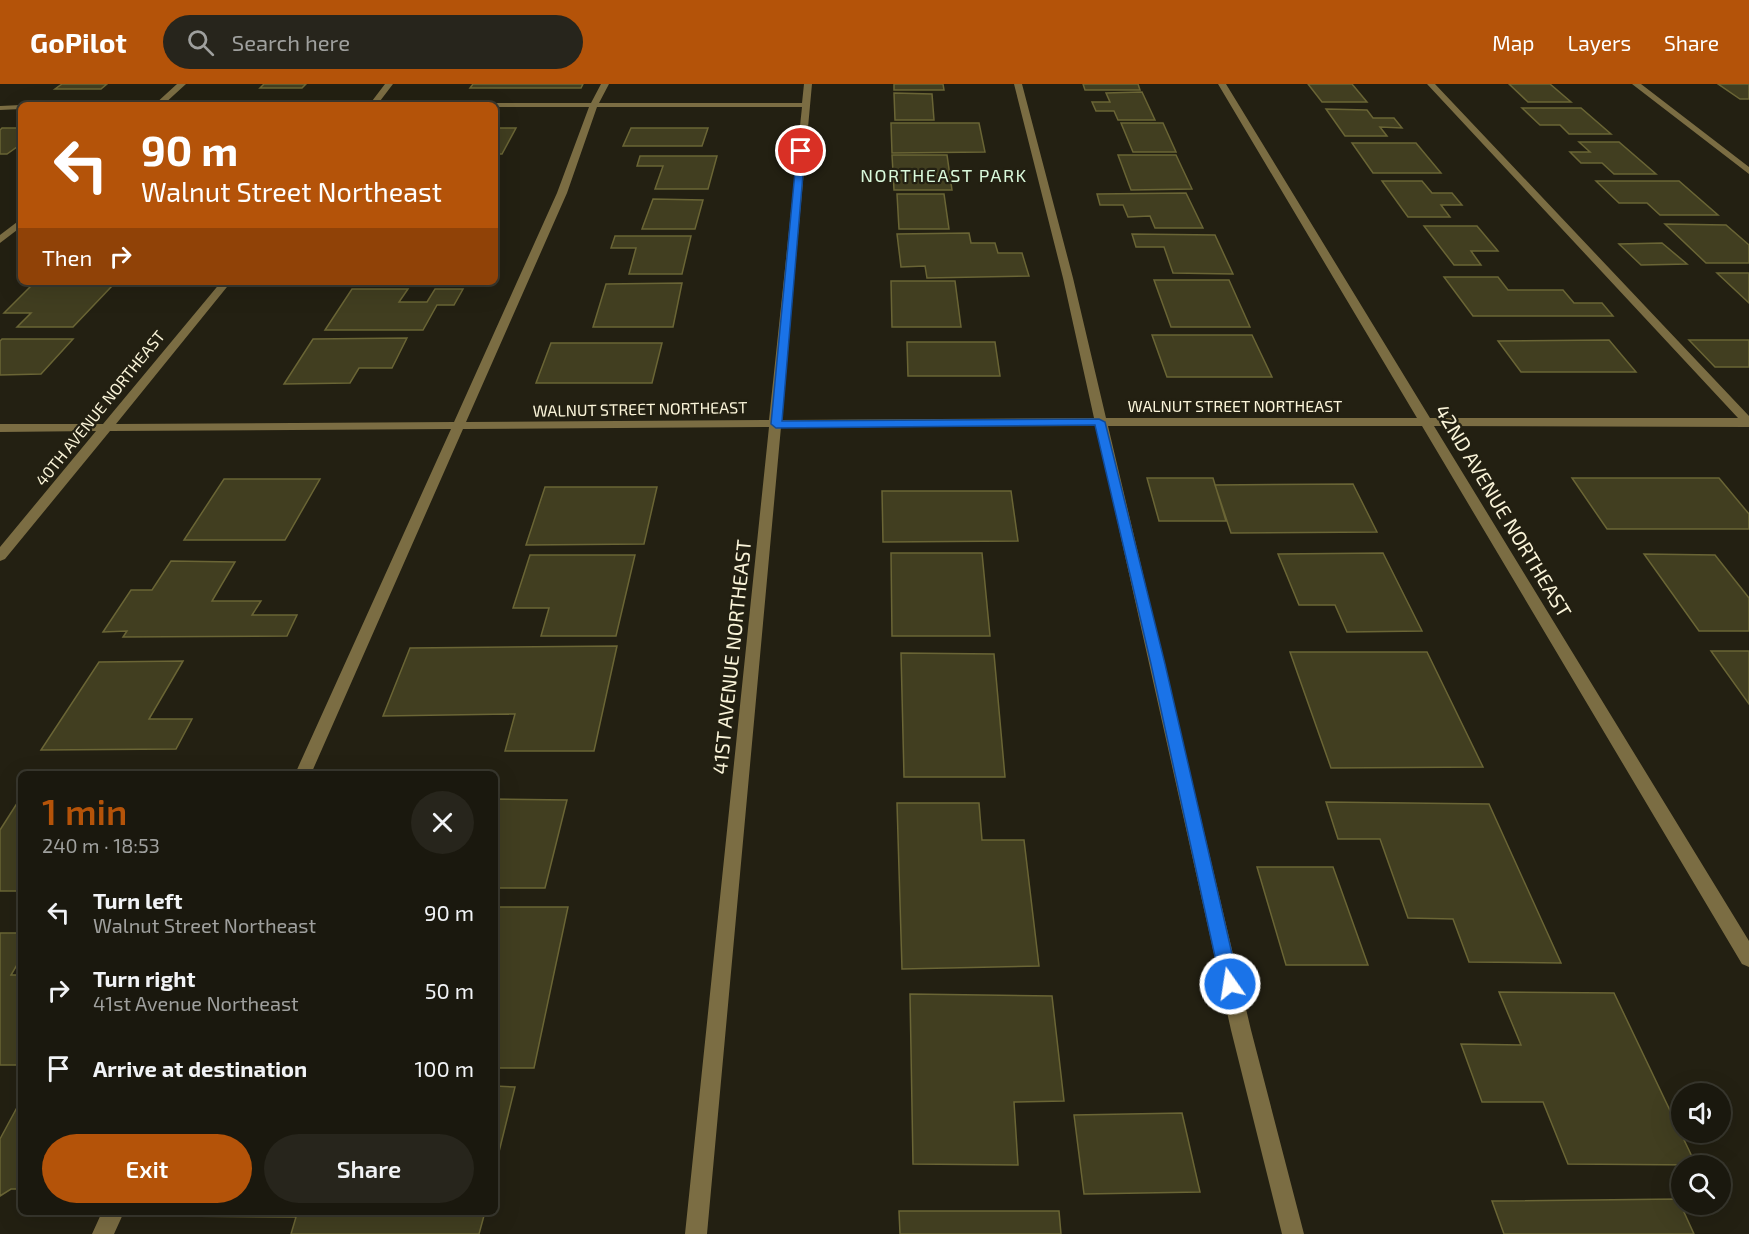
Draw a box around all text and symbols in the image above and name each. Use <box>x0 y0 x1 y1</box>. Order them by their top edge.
search box <box>163 15 583 69</box>
text: GoPilot <box>30 25 127 59</box>
icon: search <box>184 26 217 59</box>
text: Search here <box>232 29 350 55</box>
text: Map <box>1492 30 1534 55</box>
text: Layers <box>1567 30 1631 55</box>
text: Share <box>1664 30 1719 55</box>
text: 90 m <box>141 124 238 174</box>
pin <box>775 125 826 176</box>
icon: left <box>42 126 120 204</box>
icon: arrive <box>784 134 817 167</box>
district label: NORTHEAST PARK <box>860 164 1028 186</box>
text: Walnut Street Northeast <box>141 175 442 207</box>
icon: right <box>104 240 137 273</box>
text: Then <box>42 244 92 270</box>
street label: 40TH AVENUE NORTHEAST <box>31 326 168 489</box>
street label: WALNUT STREET NORTHEAST <box>1128 396 1342 415</box>
street label: WALNUT STREET NORTHEAST <box>532 397 748 420</box>
street label: 42ND AVENUE NORTHEAST <box>1431 400 1577 622</box>
street label: 41ST AVENUE NORTHEAST <box>707 538 755 775</box>
text: 1 min <box>42 789 127 832</box>
button: close <box>411 791 474 854</box>
text: 240 m · 18:53 <box>42 833 160 857</box>
text: Turn left <box>93 887 182 913</box>
icon: left <box>42 896 75 929</box>
text: 90 m <box>424 899 474 925</box>
text: Walnut Street Northeast <box>93 913 316 937</box>
position arrow <box>1198 952 1262 1016</box>
text: Turn right <box>93 965 195 991</box>
icon: right <box>42 974 75 1007</box>
text: 50 m <box>425 977 474 1003</box>
text: 41st Avenue Northeast <box>93 991 299 1015</box>
icon: arrive <box>42 1052 75 1085</box>
text: Arrive at destination <box>93 1055 307 1081</box>
text: 100 m <box>415 1055 474 1081</box>
map controls <box>1671 1083 1731 1215</box>
button: sound <box>1671 1083 1731 1143</box>
button: Exit <box>42 1134 252 1203</box>
button: Share <box>264 1134 474 1203</box>
button: search <box>1671 1155 1731 1215</box>

